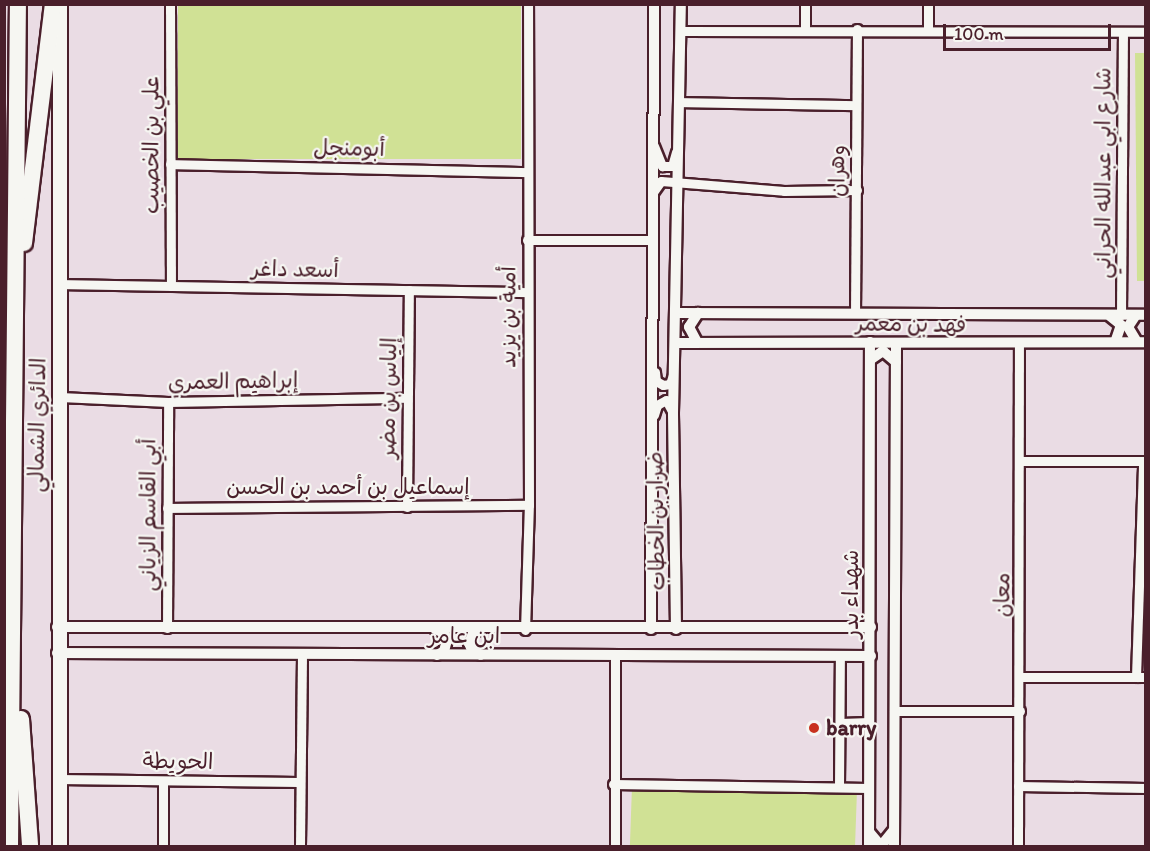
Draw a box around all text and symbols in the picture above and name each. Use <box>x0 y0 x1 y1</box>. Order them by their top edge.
scale bar <box>946 12 1114 50</box>
text: 100 m <box>954 23 1004 45</box>
street label: شارع ابي عبدالله الحراني <box>1090 67 1116 279</box>
street label: علي بن الخصيب <box>138 76 164 214</box>
street label: أبومنجل <box>313 134 385 162</box>
street label: وهران <box>823 145 851 197</box>
street label: أسعد داغر <box>251 255 339 283</box>
street label: أمية بن يزيد <box>495 266 521 368</box>
street label: فهد بن معمر <box>856 310 966 338</box>
street label: إلياس بن مضر <box>374 337 402 459</box>
street label: الدائري الشمالي <box>23 357 51 493</box>
street label: إبراهيم العمري <box>168 367 298 395</box>
street label: أبي القاسم الزياني <box>135 439 161 591</box>
street label: ضرار بن الخطاب <box>642 451 670 591</box>
street label: إسماعيل بن أحمد بن الحسن <box>226 474 470 500</box>
street label: شهداء بدر <box>838 550 864 638</box>
street label: معان <box>989 573 1015 617</box>
street label: ابن عامر <box>428 623 500 649</box>
place label: barry <box>826 715 876 741</box>
marker: barry <box>807 721 821 735</box>
street label: الحويطة <box>142 747 214 775</box>

